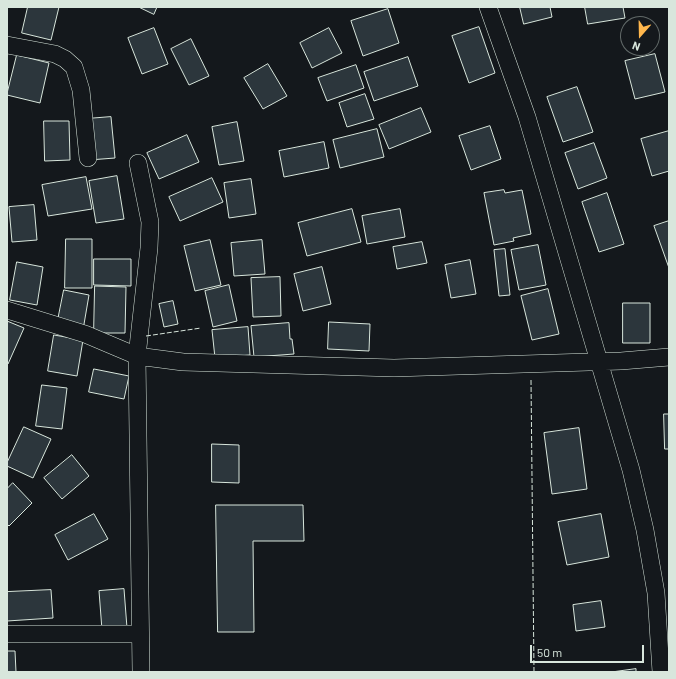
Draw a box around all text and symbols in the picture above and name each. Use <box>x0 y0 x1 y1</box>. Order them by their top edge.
north arrow <box>620 16 660 56</box>
text: N <box>630 39 642 54</box>
scale bar <box>532 637 646 663</box>
text: 50 m <box>537 645 562 659</box>

